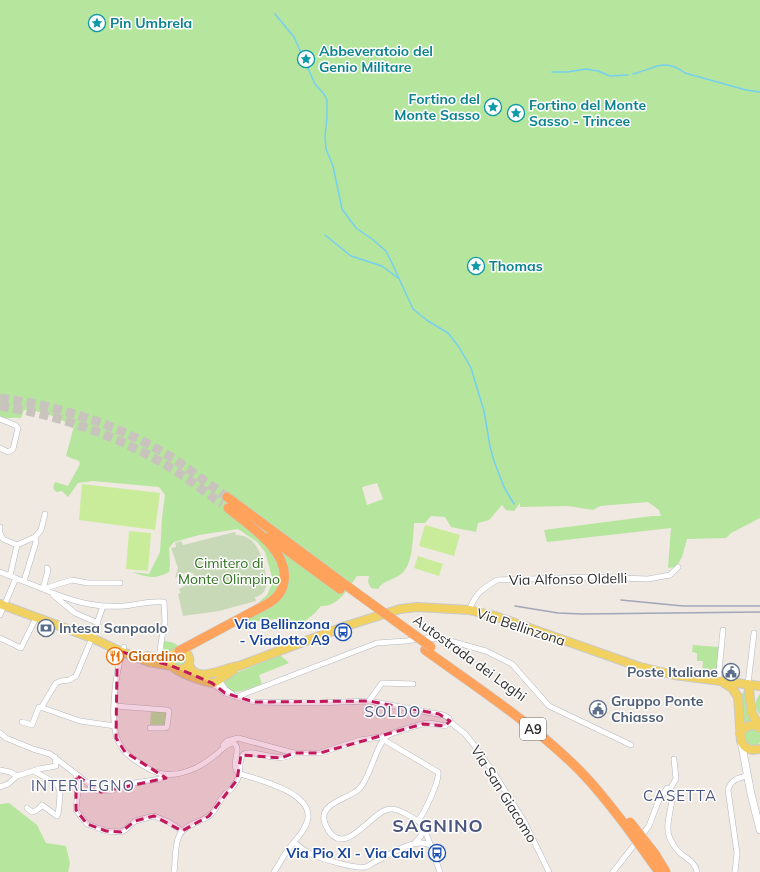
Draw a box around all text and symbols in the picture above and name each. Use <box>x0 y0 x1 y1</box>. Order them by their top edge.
place icon: Pin Umbrela <box>87 13 107 33</box>
place label: Pin Umbrela <box>110 14 192 32</box>
place label: Abbeveratoio del Genio Militare <box>319 42 433 76</box>
place icon: Abbeveratoio del Genio Militare <box>296 49 316 69</box>
place label: Fortino del Monte Sasso <box>394 90 480 124</box>
place label: Fortino del Monte Sasso - Trincee <box>529 96 646 130</box>
place icon: Fortino del Monte Sasso <box>483 97 503 117</box>
place icon: Fortino del Monte Sasso - Trincee <box>506 103 526 123</box>
place icon: Thomas <box>466 256 486 276</box>
place label: Thomas <box>489 257 543 275</box>
park label: Cimitero di Monte Olimpino <box>178 554 280 588</box>
street label: Via Alfonso Oldelli <box>509 569 627 589</box>
street label: Via Bellinzona <box>474 604 568 650</box>
street label: Autostrada dei Laghi <box>410 611 530 705</box>
place label: Via Bellinzona - Viadotto A9 <box>233 615 330 649</box>
bank icon: Intesa Sanpaolo <box>36 618 56 638</box>
place label: Intesa Sanpaolo <box>59 619 168 637</box>
bus stop icon: Via Bellinzona - Viadotto A9 <box>333 622 353 642</box>
restaurant icon: Giardino <box>105 646 125 666</box>
place label: Giardino <box>128 647 185 665</box>
public building icon: Poste Italiane <box>721 662 741 682</box>
place label: Poste Italiane <box>627 663 718 681</box>
place label: Gruppo Ponte Chiasso <box>611 692 704 726</box>
public building icon: Gruppo Ponte Chiasso <box>588 699 608 719</box>
district label: SOLDO <box>365 702 421 721</box>
road number: A9 <box>520 718 546 740</box>
street label: Via San Giacomo <box>467 742 541 846</box>
district label: INTERLEGNO <box>31 776 135 795</box>
district label: CASETTA <box>643 786 717 805</box>
district label: SAGNINO <box>392 814 484 837</box>
bus stop icon: Via Pio XI - Via Calvi <box>427 843 447 863</box>
place label: Via Pio XI - Via Calvi <box>285 844 424 862</box>

